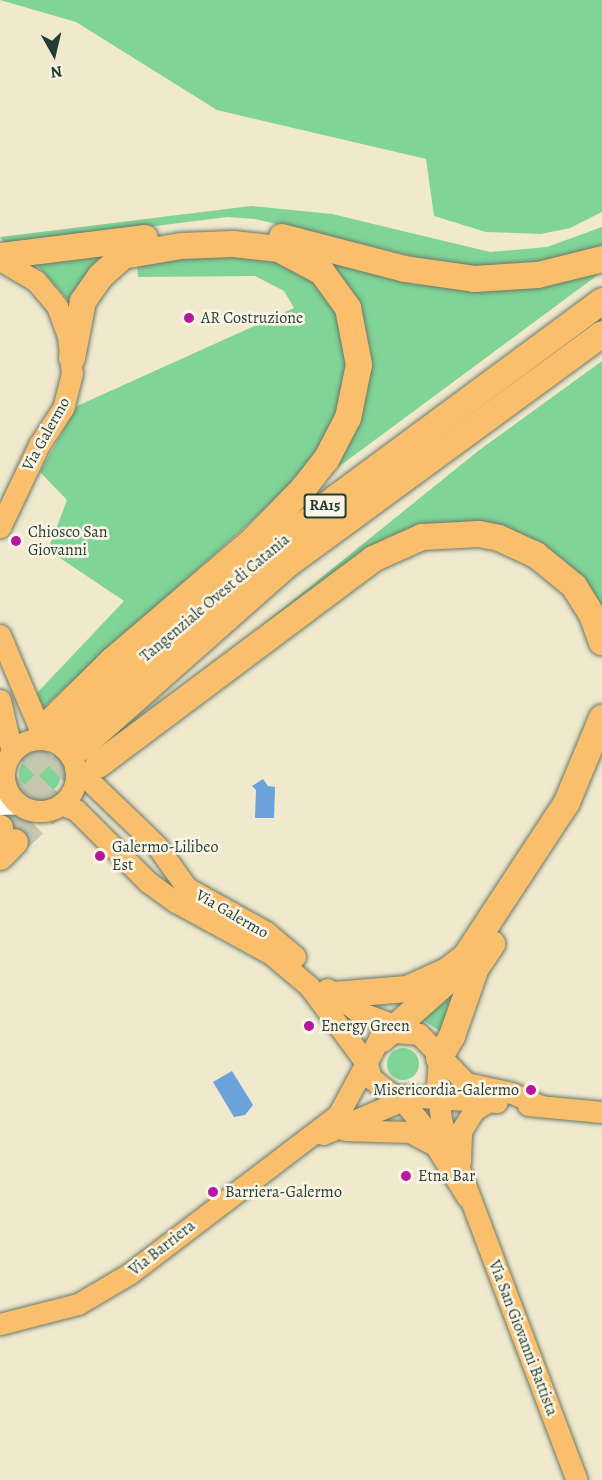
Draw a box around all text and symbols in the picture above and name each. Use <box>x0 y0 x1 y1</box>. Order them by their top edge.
north arrow <box>24 24 84 84</box>
text: N <box>49 60 64 84</box>
place label: AR Costruzione <box>201 308 303 328</box>
marker: AR Costruzione <box>182 311 196 325</box>
street label: Via Galermo <box>18 394 74 474</box>
road number: RA15 <box>302 494 348 518</box>
place label: Chiosco San Giovanni <box>28 522 108 560</box>
street label: Tangenziale Ovest di Catania <box>136 530 294 666</box>
marker: Chiosco San Giovanni <box>9 534 23 548</box>
place label: Galermo-Lilibeo Est <box>112 837 218 875</box>
marker: Galermo-Lilibeo Est <box>93 849 107 863</box>
street label: Via Galermo <box>192 886 272 942</box>
place label: Energy Green <box>321 1016 410 1036</box>
marker: Energy Green <box>302 1019 316 1033</box>
place label: Misericordia-Galermo <box>373 1080 519 1100</box>
marker: Misericordia-Galermo <box>524 1083 538 1097</box>
place label: Etna Bar <box>418 1166 475 1186</box>
marker: Etna Bar <box>399 1169 413 1183</box>
place label: Barriera-Galermo <box>225 1182 342 1202</box>
marker: Barriera-Galermo <box>206 1185 220 1199</box>
street label: Via Barriera <box>125 1216 199 1280</box>
street label: Via San Giovanni Battista <box>484 1257 562 1419</box>

